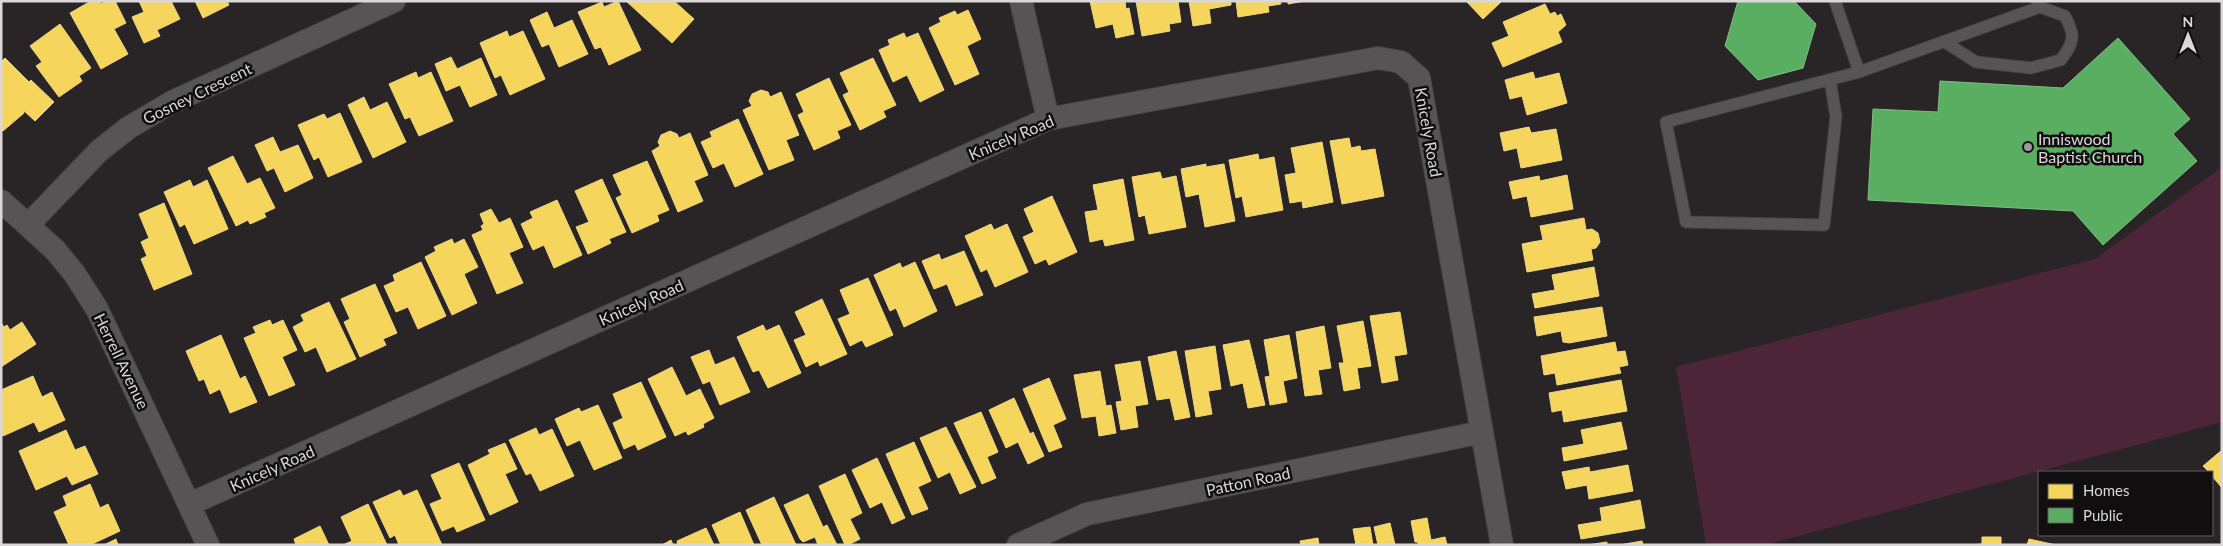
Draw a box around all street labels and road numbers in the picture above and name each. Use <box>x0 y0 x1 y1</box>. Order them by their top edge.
street label: Gosney Crescent <box>139 58 255 128</box>
street label: Knicely Road <box>1412 86 1446 178</box>
street label: Knicely Road <box>966 111 1056 163</box>
street label: Knicely Road <box>596 275 686 329</box>
street label: Herrell Avenue <box>91 310 153 412</box>
street label: Knicely Road <box>227 441 317 495</box>
street label: Patton Road <box>1204 463 1292 499</box>

